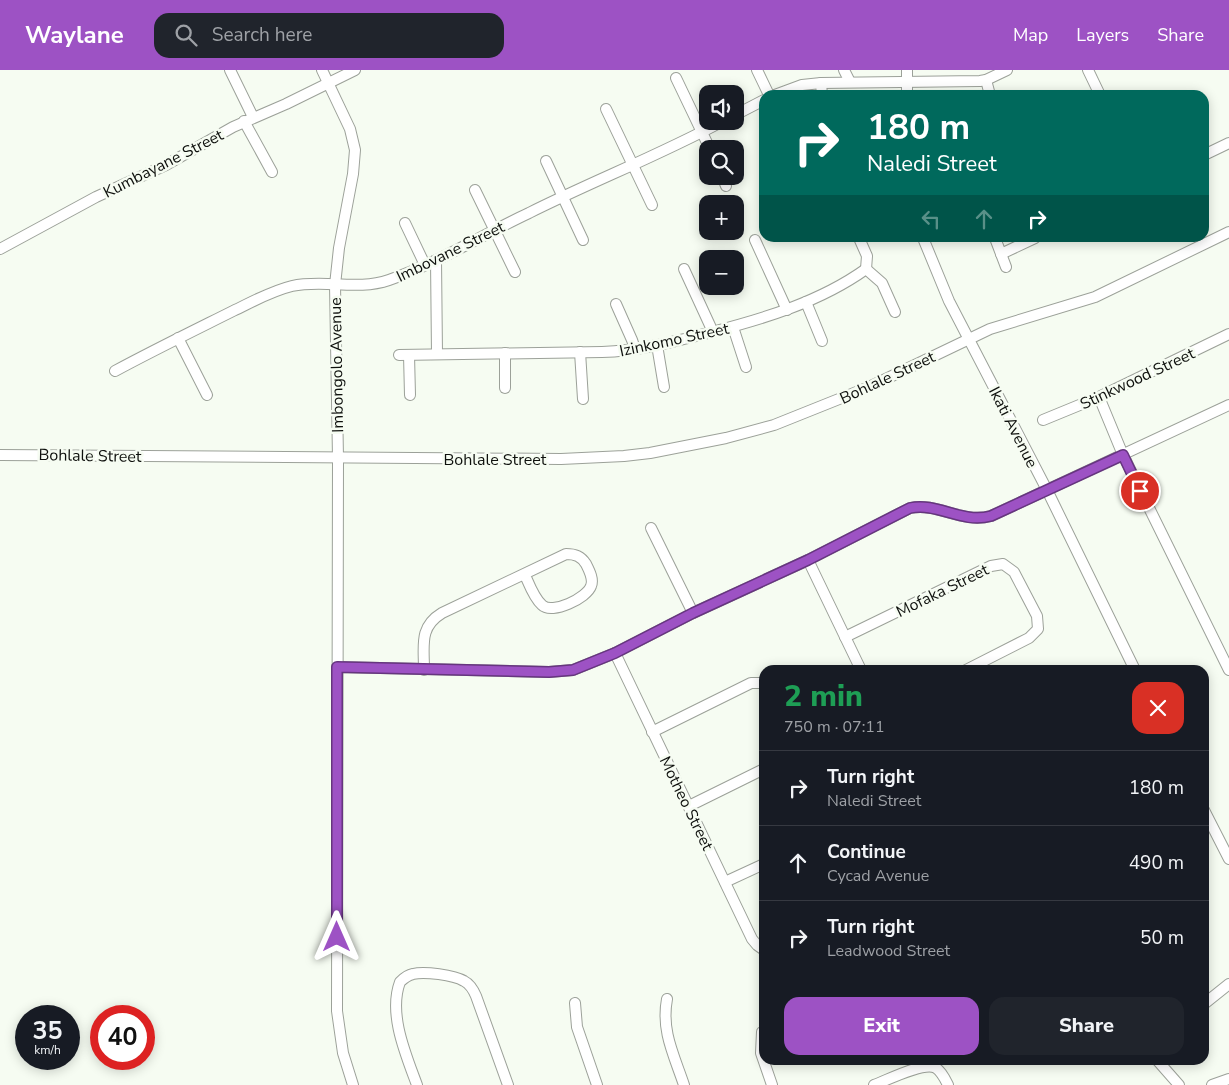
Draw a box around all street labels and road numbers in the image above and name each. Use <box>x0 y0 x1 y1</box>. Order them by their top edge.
street label: Kumbayane Street <box>100 124 228 204</box>
street label: Imbovane Street <box>393 216 509 288</box>
street label: Imbongolo Avenue <box>325 297 349 433</box>
street label: Izinkomo Street <box>617 318 731 362</box>
street label: Stinkwood Street <box>1076 343 1199 415</box>
street label: Bohlale Street <box>836 346 939 410</box>
street label: Ikati Avenue <box>983 383 1043 472</box>
street label: Bohlale Street <box>38 444 142 468</box>
street label: Bohlale Street <box>444 449 547 471</box>
street label: Mofaka Street <box>893 559 993 623</box>
street label: Motheo Street <box>654 753 719 855</box>

